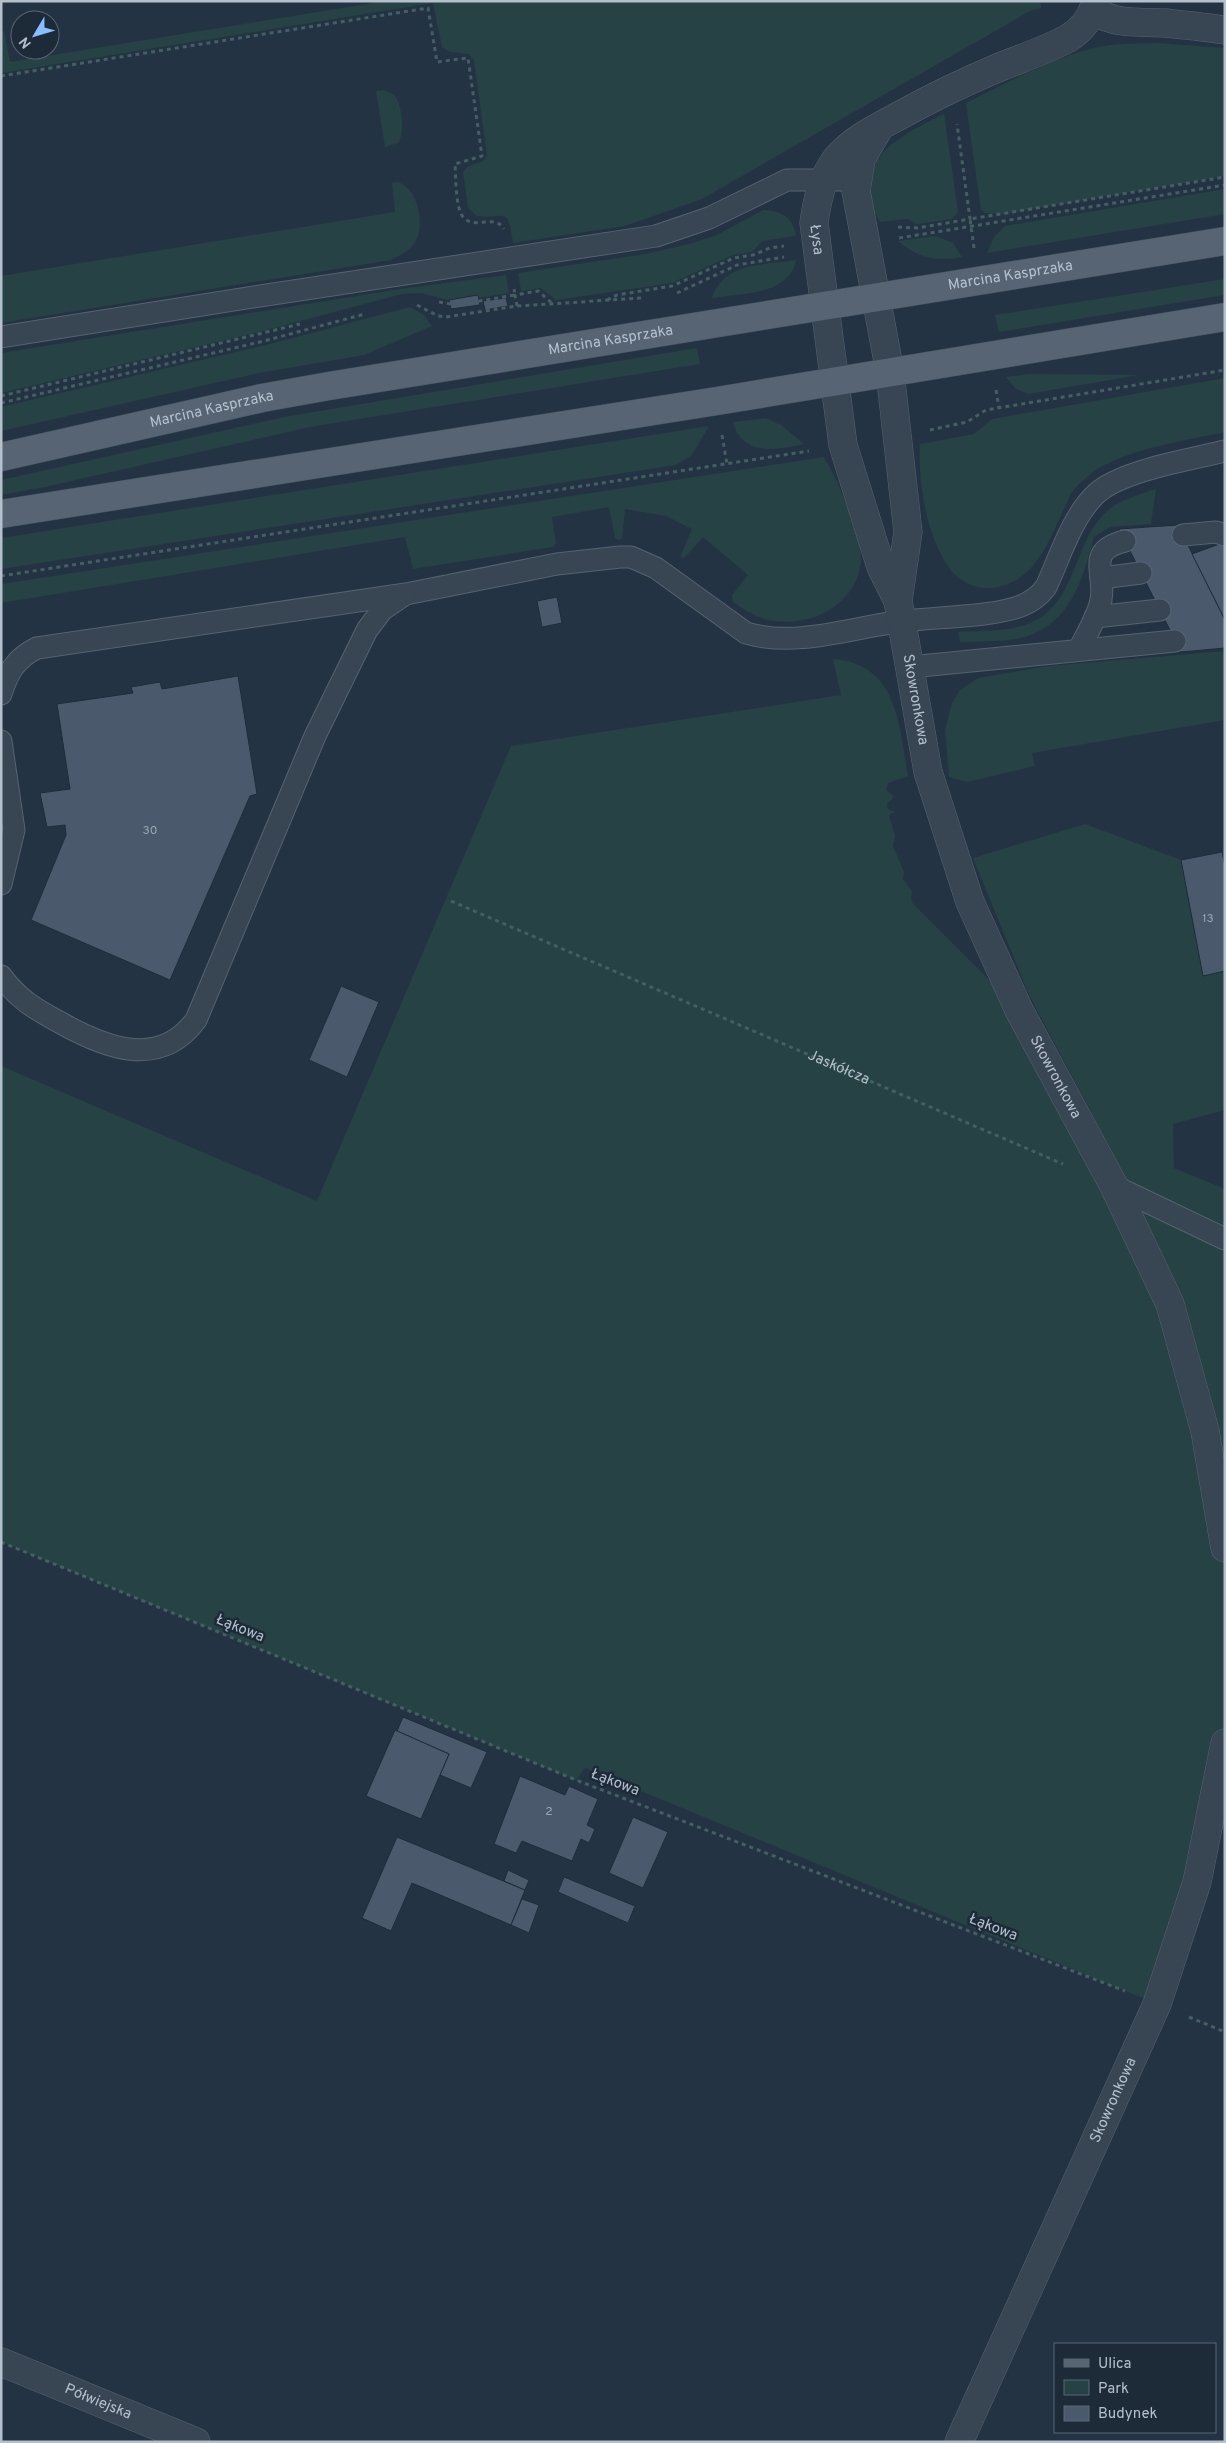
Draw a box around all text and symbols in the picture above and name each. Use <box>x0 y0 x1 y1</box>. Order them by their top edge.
north arrow <box>10 10 60 60</box>
text: N <box>16 33 36 51</box>
street label: Łysa <box>805 224 828 256</box>
street label: Marcina Kasprzaka <box>947 256 1074 295</box>
street label: Marcina Kasprzaka <box>547 321 674 360</box>
street label: Marcina Kasprzaka <box>148 387 275 433</box>
street label: Skowronkowa <box>898 653 933 747</box>
house number: 30 <box>143 823 157 839</box>
house number: 13 <box>1202 911 1214 927</box>
street label: Skowronkowa <box>1025 1032 1085 1122</box>
street label: Jaskółcza <box>805 1046 873 1089</box>
street label: Łąkowa <box>213 1611 267 1647</box>
street label: Łąkowa <box>588 1765 642 1801</box>
house number: 2 <box>545 1804 553 1820</box>
street label: Łąkowa <box>966 1910 1020 1946</box>
street label: Skowronkowa <box>1086 2054 1141 2146</box>
legend <box>1054 2343 1216 2433</box>
text: Ulica <box>1098 2355 1131 2374</box>
street label: Półwiejska <box>62 2380 134 2424</box>
text: Park <box>1098 2380 1129 2399</box>
text: Budynek <box>1098 2405 1157 2424</box>

